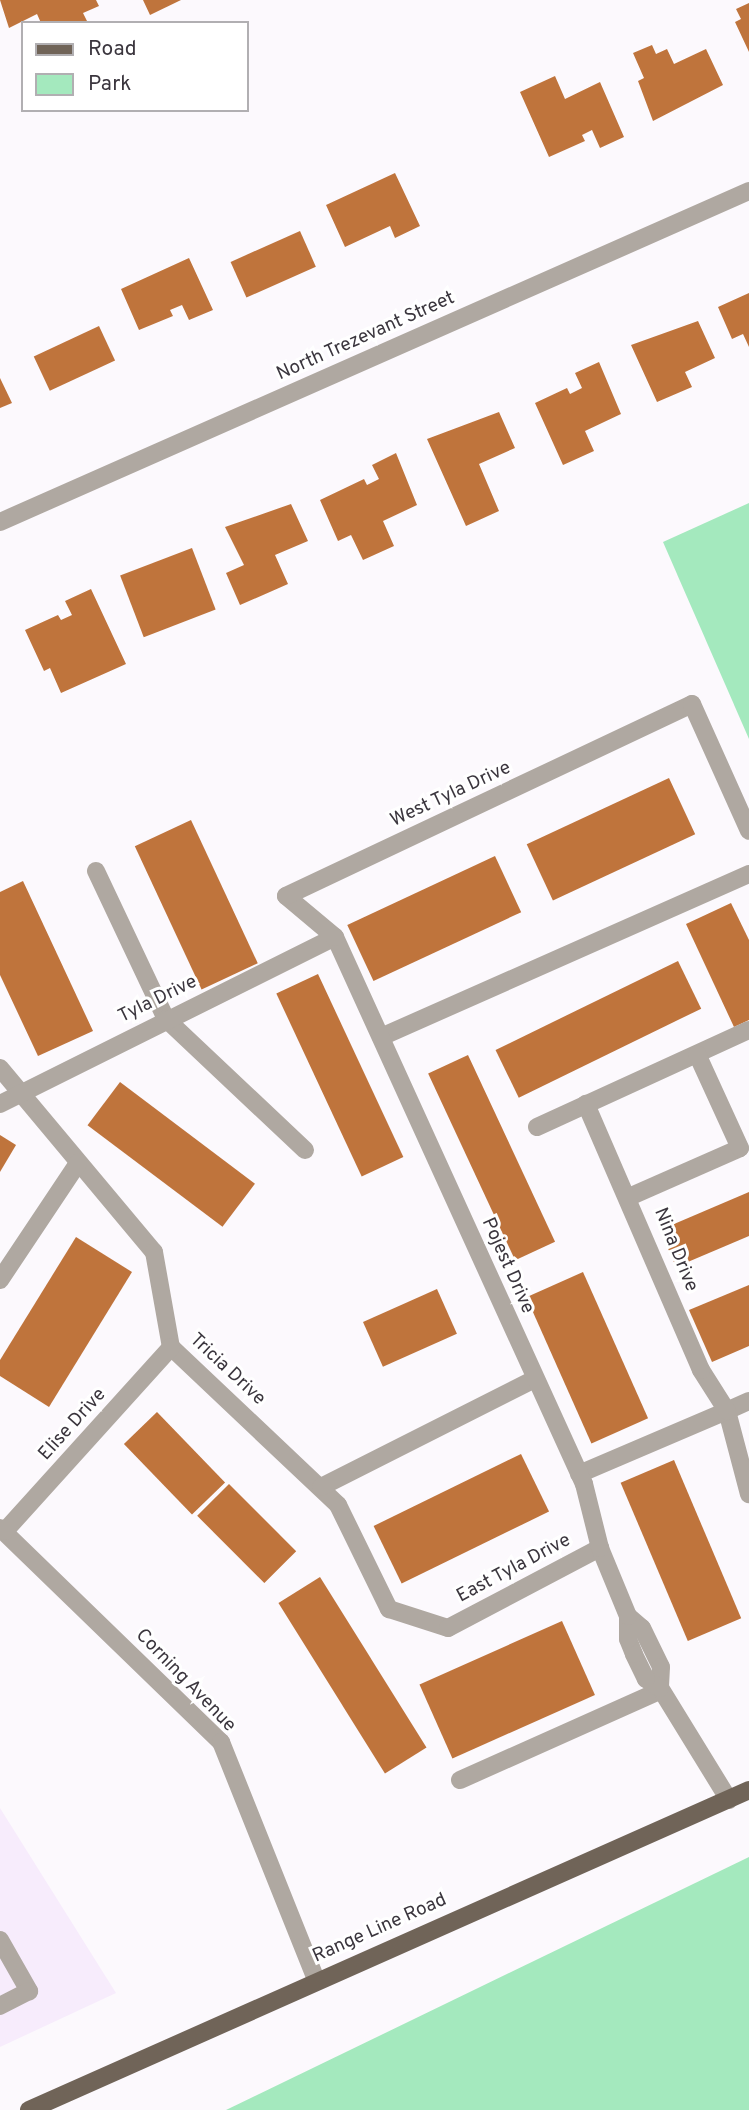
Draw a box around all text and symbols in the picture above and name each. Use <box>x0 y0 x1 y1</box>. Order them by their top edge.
legend <box>21 21 248 112</box>
text: Road <box>88 36 137 63</box>
text: Park <box>88 71 131 98</box>
street label: North Trezevant Street <box>273 287 459 387</box>
street label: West Tyla Drive <box>387 757 515 833</box>
street label: Tyla Drive <box>115 971 201 1029</box>
street label: Nina Drive <box>648 1205 702 1295</box>
street label: Pojest Drive <box>476 1214 538 1318</box>
street label: Tricia Drive <box>184 1329 270 1411</box>
street label: Elise Drive <box>35 1384 111 1466</box>
street label: East Tyla Drive <box>453 1529 575 1609</box>
street label: Corning Avenue <box>130 1624 240 1738</box>
street label: Range Line Road <box>310 1889 450 1969</box>

